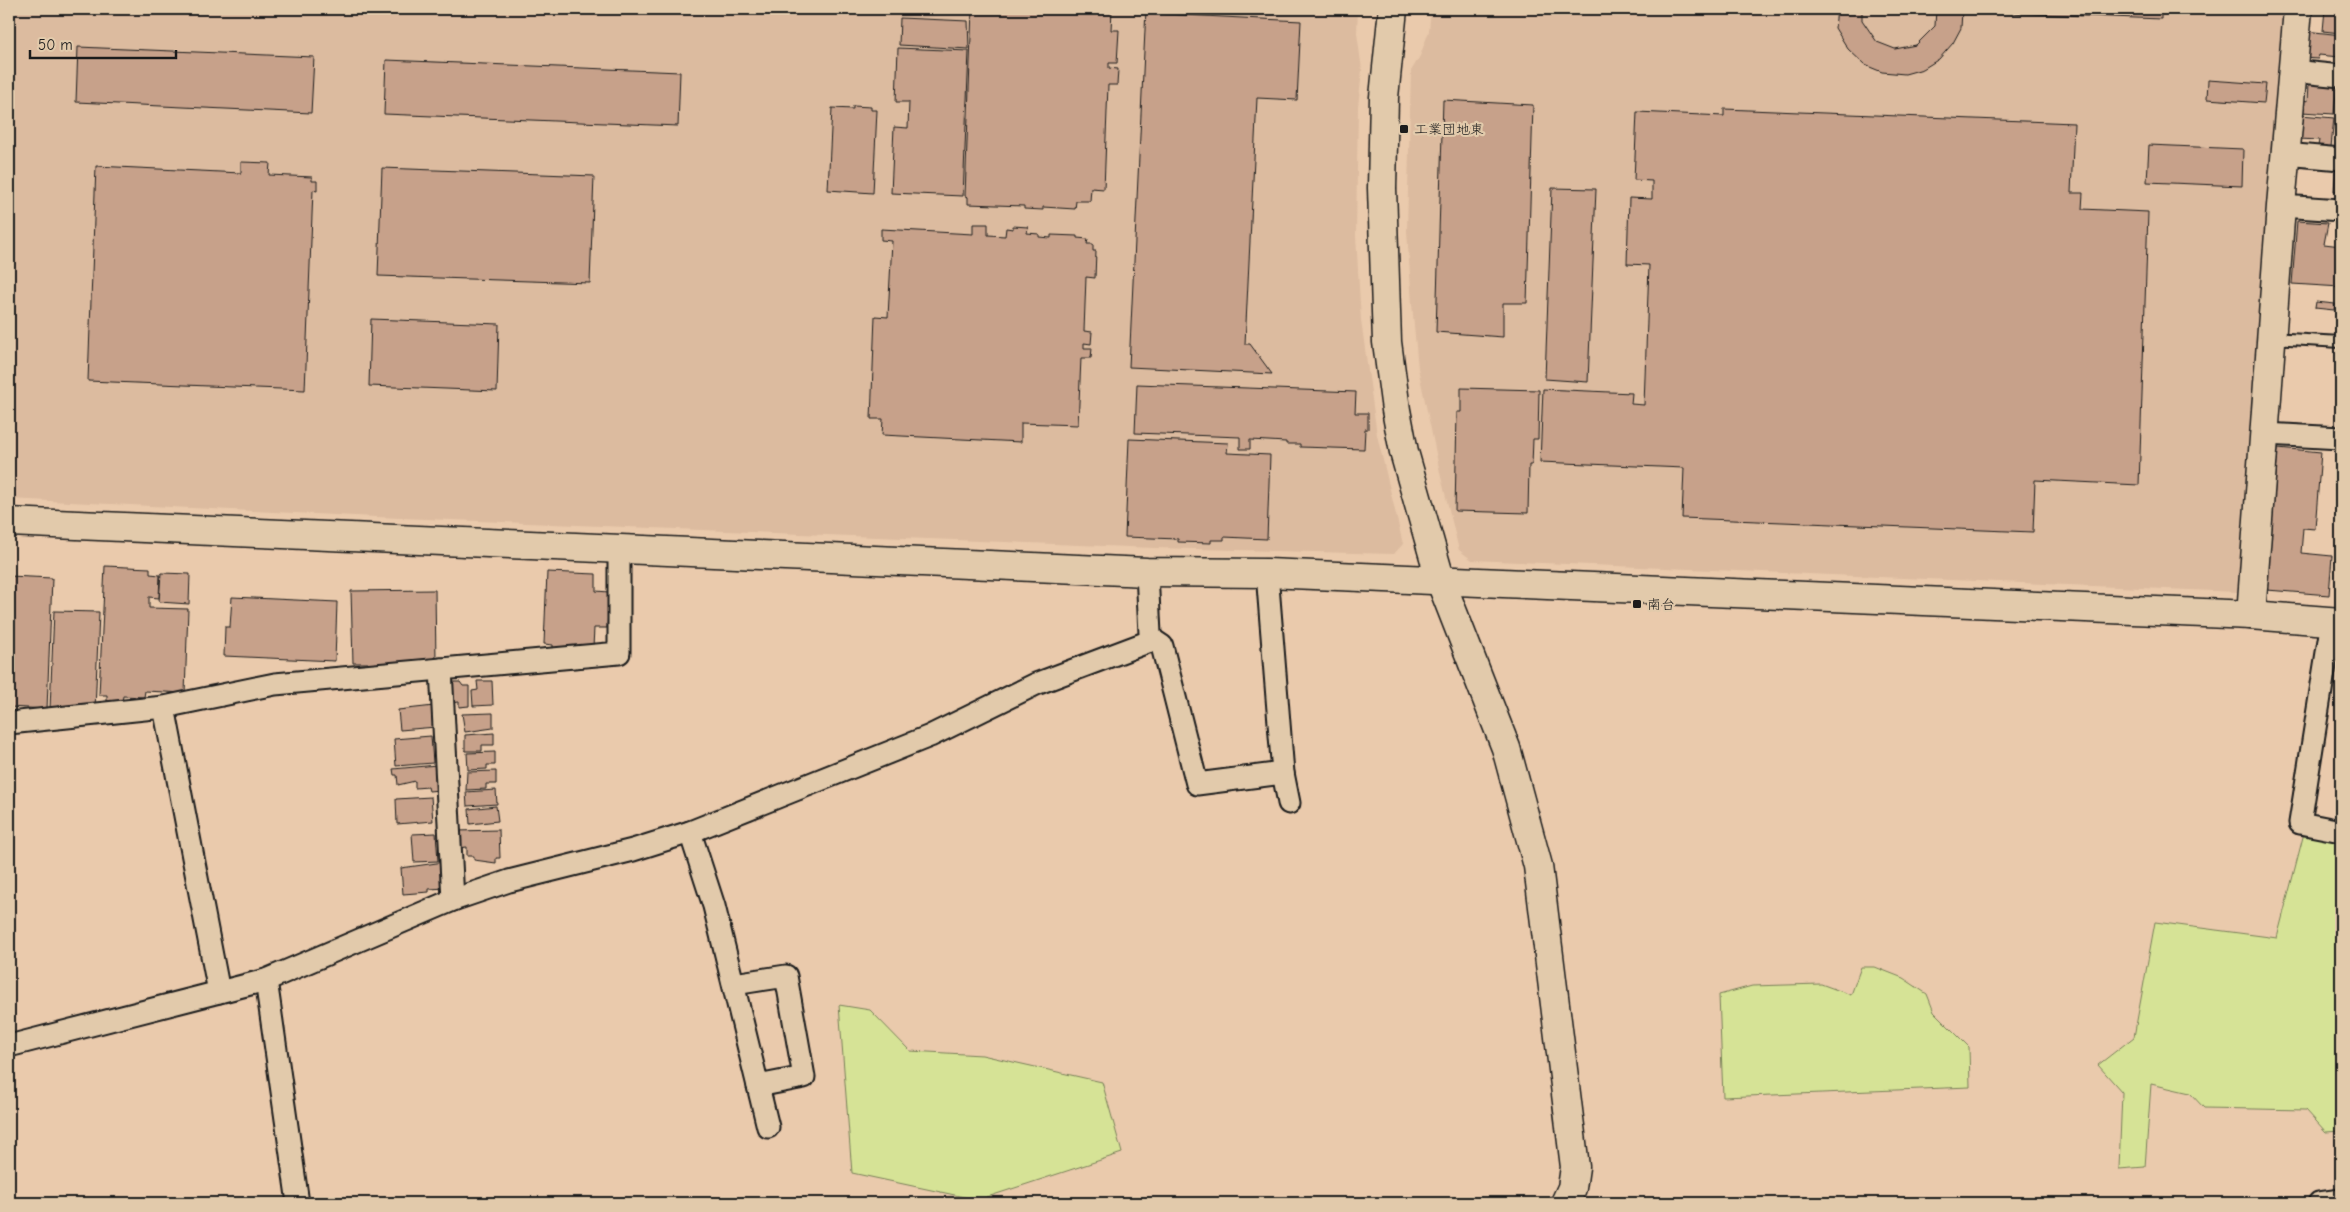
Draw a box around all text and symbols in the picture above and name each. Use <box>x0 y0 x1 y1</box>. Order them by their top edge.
scale bar <box>30 28 176 60</box>
text: 50 m <box>38 36 73 54</box>
place label: 工業団地東 <box>1414 121 1484 138</box>
marker: 工業団地東 <box>1398 123 1410 135</box>
place label: 南台 <box>1647 596 1675 613</box>
marker: 南台 <box>1631 598 1643 610</box>

